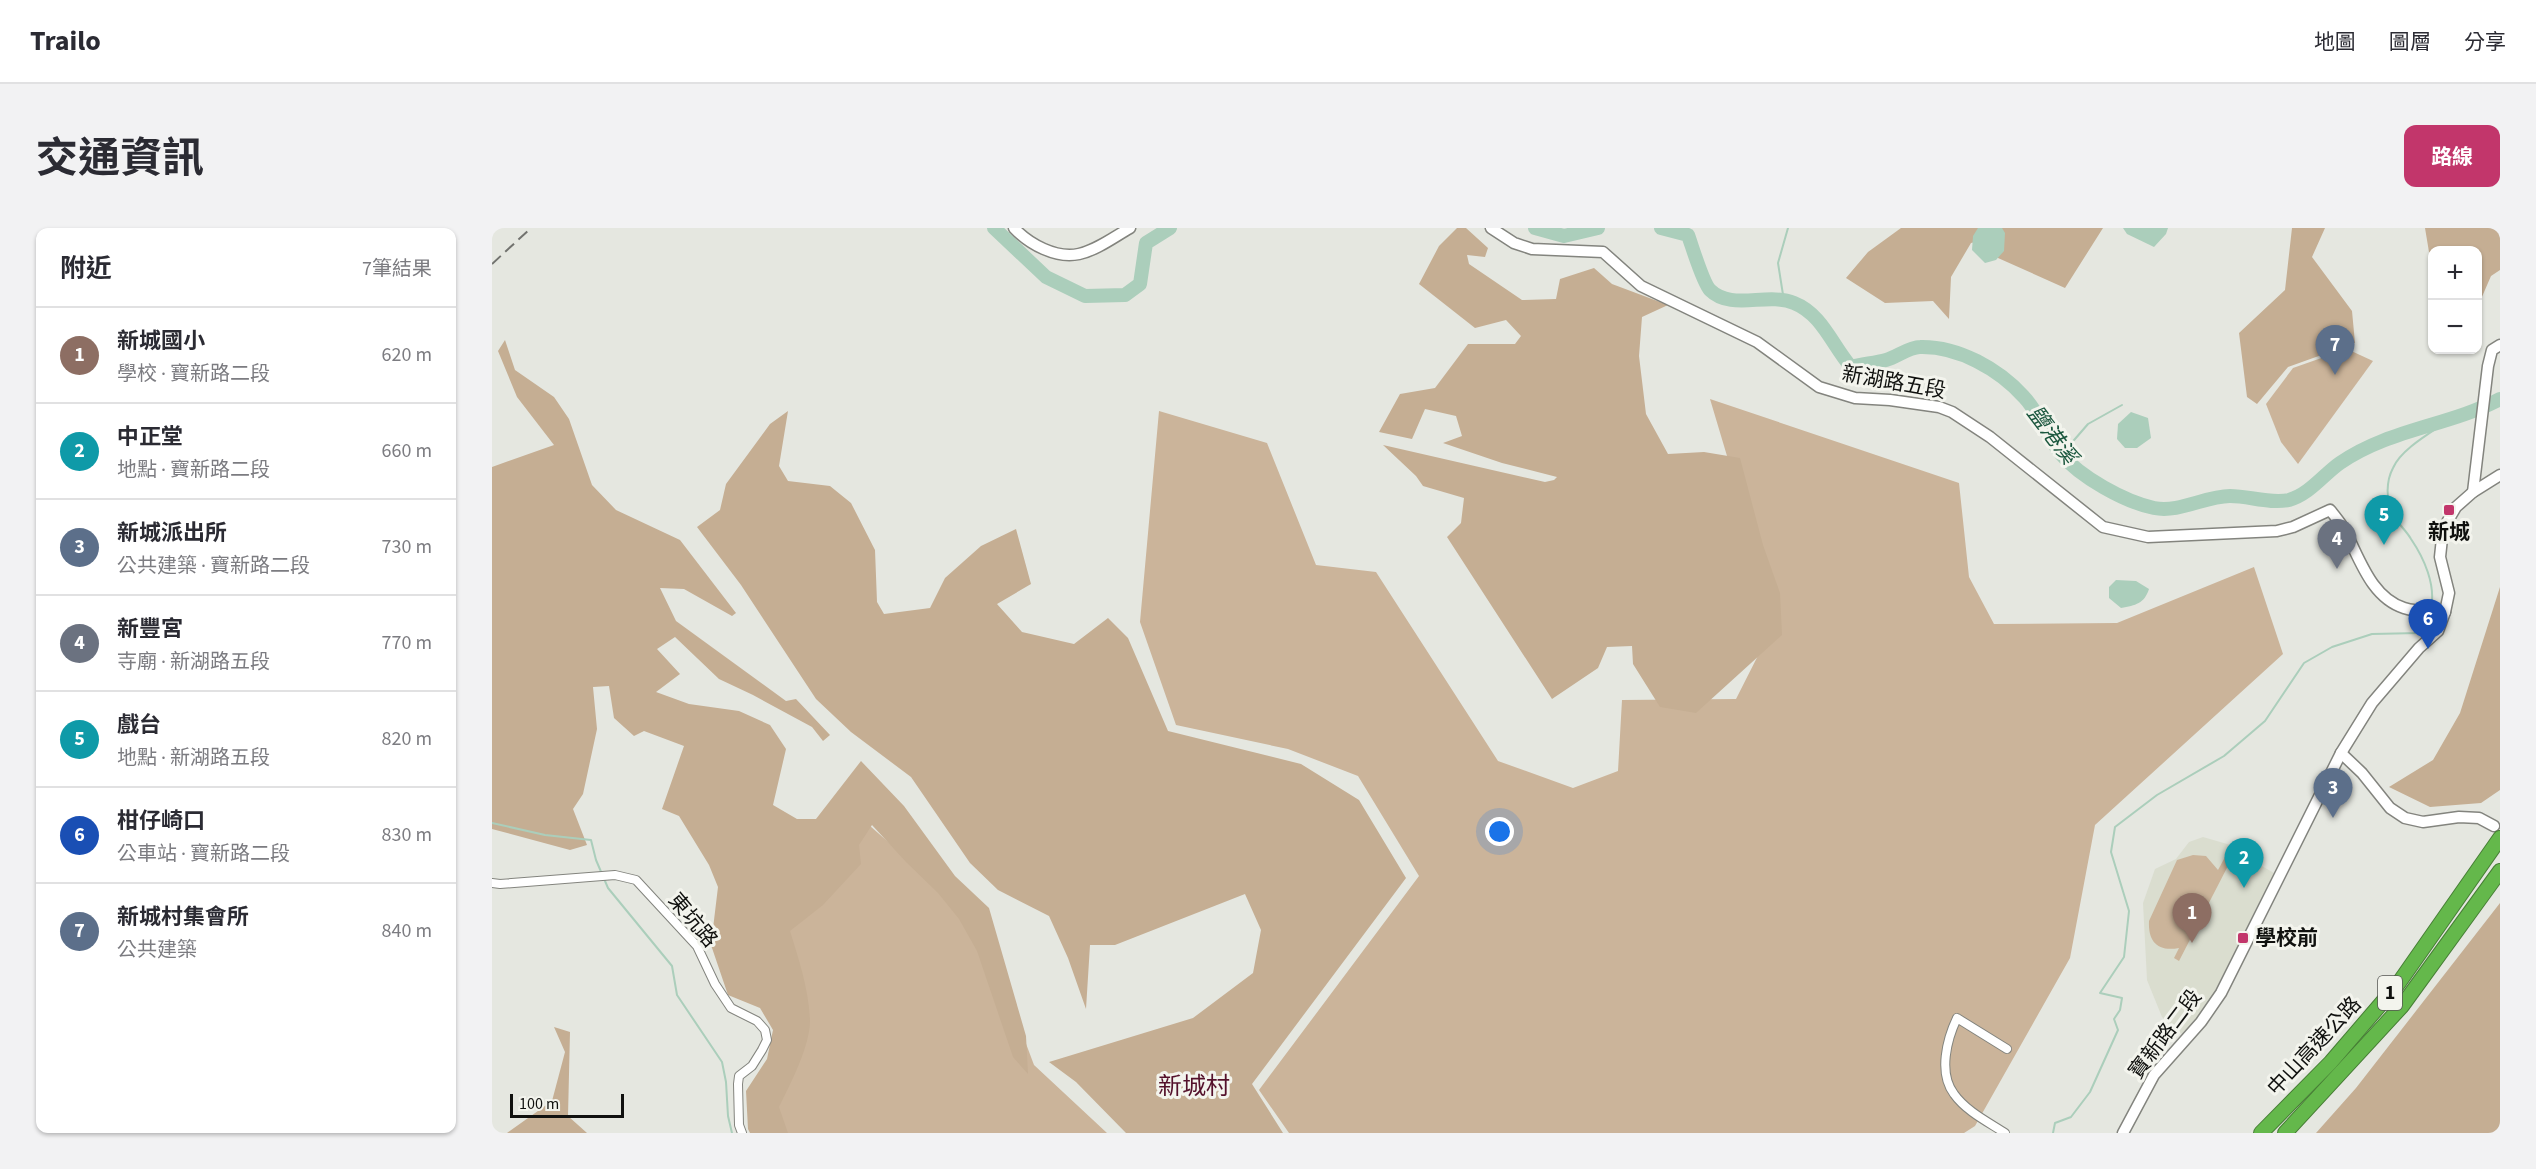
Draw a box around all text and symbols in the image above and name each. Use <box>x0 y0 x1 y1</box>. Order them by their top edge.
text: Trailo <box>30 21 101 61</box>
text: 地圖 <box>2314 27 2356 57</box>
text: 圖層 <box>2389 27 2431 57</box>
text: 分享 <box>2464 27 2506 57</box>
button: 路線 <box>2404 125 2500 187</box>
text: 交通資訊 <box>36 129 204 189</box>
map controls <box>2428 246 2482 354</box>
button: + <box>2428 246 2482 300</box>
text: 附近 <box>60 250 112 287</box>
text: 7筆結果 <box>362 255 432 283</box>
button: − <box>2428 300 2482 354</box>
text: 新城國小 <box>117 325 205 357</box>
pin: 7 <box>2316 326 2354 375</box>
text: 1 <box>74 341 85 369</box>
text: 620 m <box>382 341 432 369</box>
street label: 新湖路五段 <box>1840 358 1948 406</box>
text: 學校 · 寶新路二段 <box>117 360 270 388</box>
water label: 鹽港溪 <box>2019 399 2086 473</box>
text: 中正堂 <box>117 421 183 453</box>
text: 2 <box>74 437 85 465</box>
text: 660 m <box>382 437 432 465</box>
text: 地點 · 寶新路二段 <box>117 456 270 484</box>
pin: 5 <box>2364 496 2404 545</box>
marker: 新城 <box>2442 503 2456 517</box>
text: 新城派出所 <box>117 517 227 549</box>
place label: 新城 <box>2428 517 2470 547</box>
pin: 4 <box>2318 520 2356 569</box>
text: 3 <box>74 533 85 561</box>
text: 730 m <box>382 533 432 561</box>
text: 公共建築 · 寶新路二段 <box>117 552 310 580</box>
pin: 6 <box>2408 600 2448 649</box>
text: 新豐宮 <box>117 613 183 645</box>
text: 4 <box>74 629 85 657</box>
text: 770 m <box>382 629 432 657</box>
text: 寺廟 · 新湖路五段 <box>117 648 270 676</box>
text: 戲台 <box>117 709 161 741</box>
text: 5 <box>74 725 85 753</box>
text: 820 m <box>382 725 432 753</box>
text: 地點 · 新湖路五段 <box>117 744 270 772</box>
pin: 3 <box>2314 768 2352 818</box>
text: 柑仔崎口 <box>117 805 205 837</box>
your location <box>1485 817 1514 846</box>
text: 6 <box>74 821 85 849</box>
text: 830 m <box>382 821 432 849</box>
pin: 2 <box>2224 838 2264 888</box>
text: 公車站 · 寶新路二段 <box>117 840 290 868</box>
street label: 東坑路 <box>661 886 725 954</box>
pin: 1 <box>2172 894 2212 943</box>
text: 新城村集會所 <box>117 901 249 933</box>
text: 7 <box>74 917 85 945</box>
text: 840 m <box>382 917 432 945</box>
place label: 學校前 <box>2255 923 2318 953</box>
marker: 學校前 <box>2236 931 2250 945</box>
text: 公共建築 <box>117 936 197 964</box>
road number: 1 <box>2378 976 2402 1010</box>
street label: 寶新路二段 <box>2121 983 2209 1085</box>
street label: 中山高速公路 <box>2260 990 2368 1102</box>
district label: 新城村 <box>1158 1069 1230 1104</box>
scale bar <box>510 1091 624 1118</box>
text: 100 m <box>519 1093 559 1115</box>

